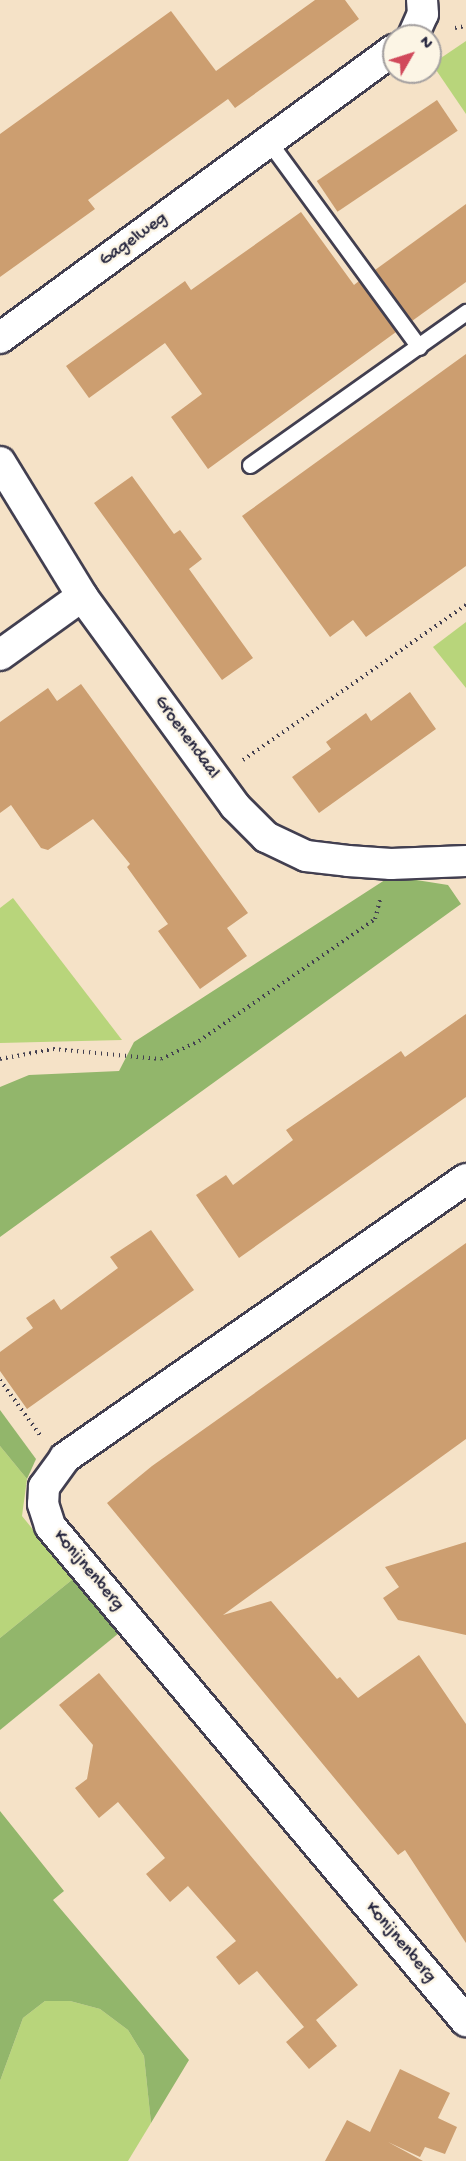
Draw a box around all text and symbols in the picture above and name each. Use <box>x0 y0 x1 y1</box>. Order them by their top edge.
north arrow <box>382 24 442 84</box>
text: N <box>414 34 435 54</box>
street label: Gagelweg <box>96 208 172 272</box>
street label: Groenendaal <box>149 692 223 784</box>
street label: Konijnenberg <box>48 1526 128 1616</box>
street label: Konijnenberg <box>360 1898 440 1988</box>

